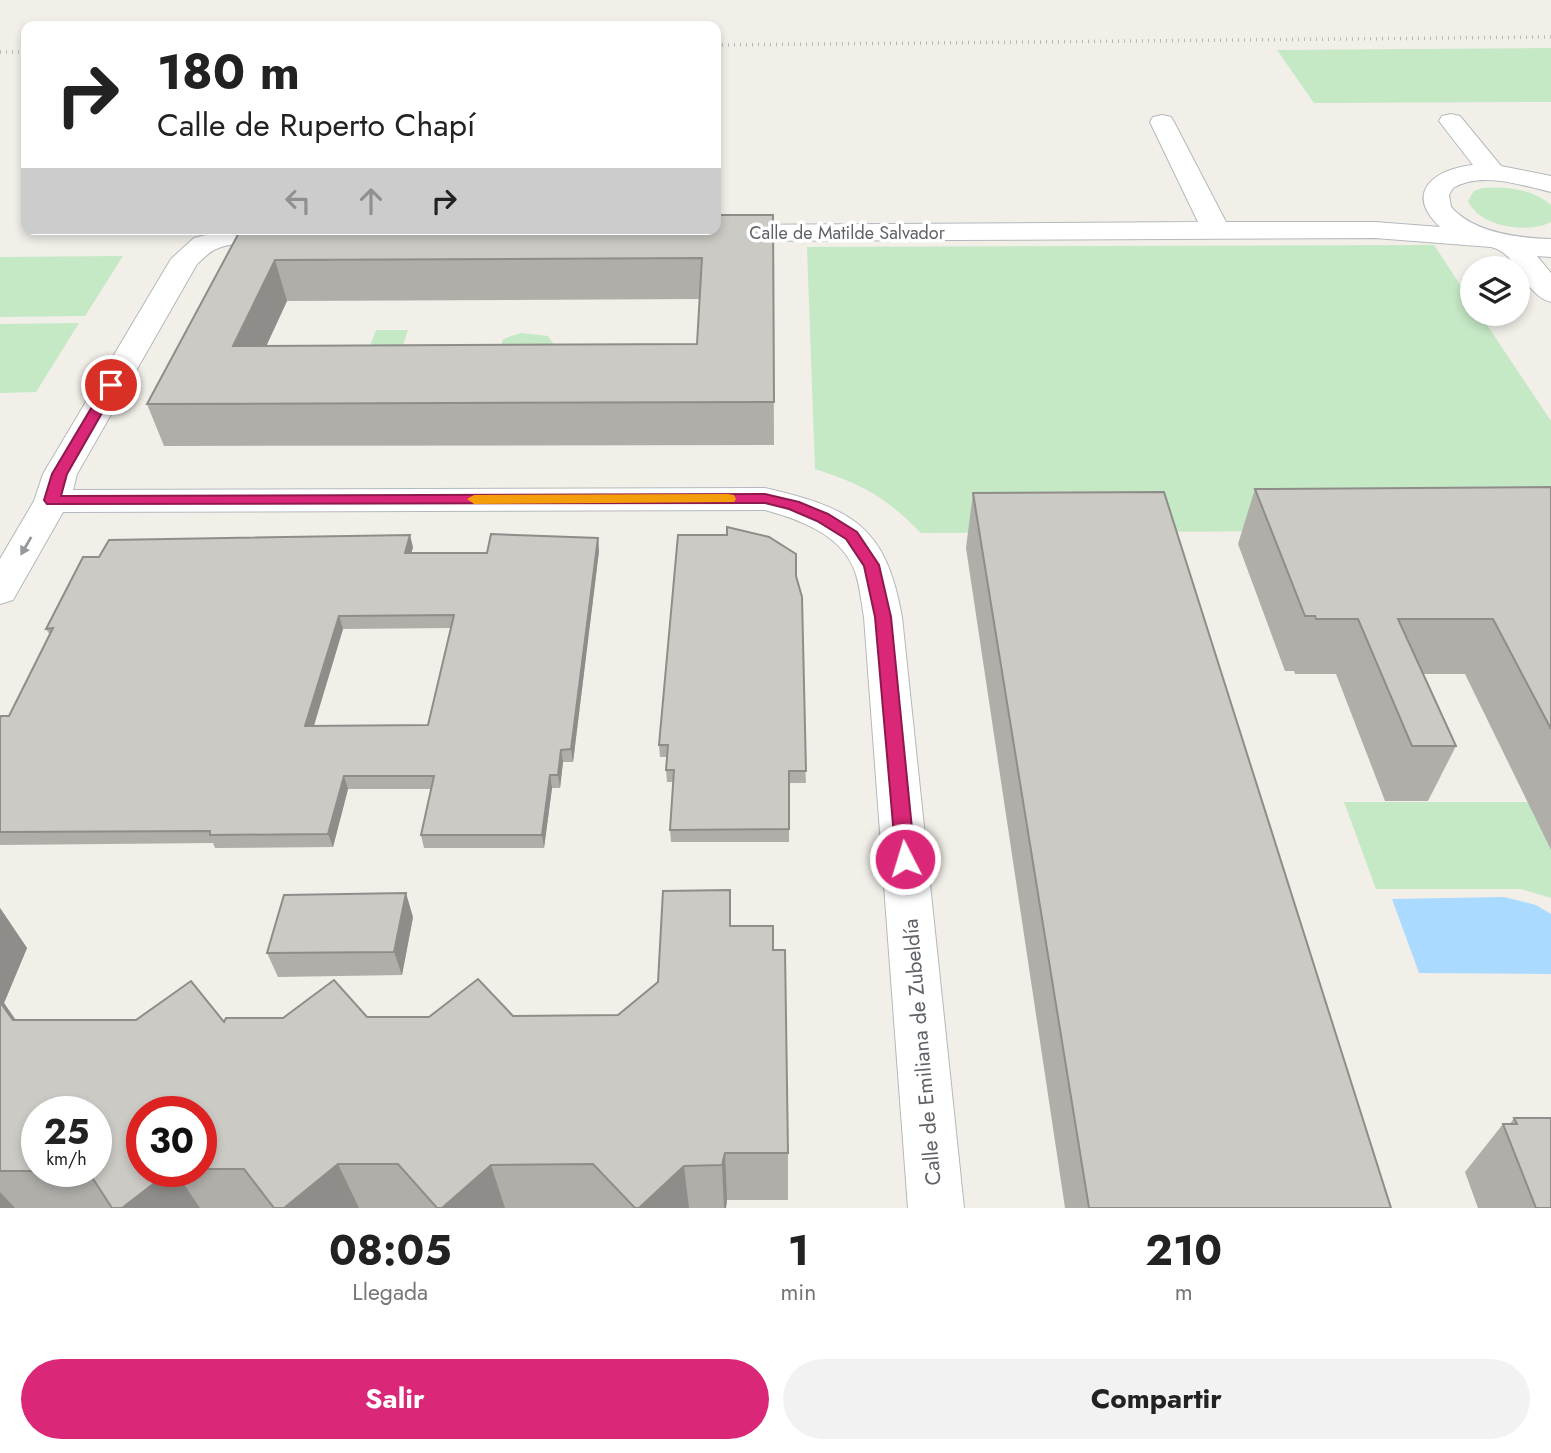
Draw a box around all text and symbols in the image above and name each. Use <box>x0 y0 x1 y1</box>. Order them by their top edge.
text: 180 m <box>157 37 300 107</box>
icon: right <box>42 49 133 140</box>
text: Calle de Ruperto Chapí <box>157 102 475 148</box>
icon: left <box>279 182 317 220</box>
icon: ahead <box>352 182 390 220</box>
icon: right <box>425 182 463 220</box>
street label: Calle de Matilde Salvador <box>749 220 946 246</box>
map controls <box>1460 256 1530 326</box>
button: layers <box>1460 256 1530 326</box>
pin <box>81 355 141 415</box>
icon: arrive <box>92 366 130 404</box>
one-way arrow <box>20 536 32 555</box>
position arrow <box>868 822 942 896</box>
street label: Calle de Emiliana de Zubeldía <box>895 917 949 1187</box>
speed limit sign: 30 <box>126 1096 217 1187</box>
text: 25 <box>44 1107 89 1157</box>
text: km/h <box>46 1146 87 1172</box>
text: 08:05 <box>329 1220 451 1281</box>
text: 1 <box>788 1220 809 1281</box>
text: 210 <box>1145 1220 1222 1281</box>
text: Llegada <box>352 1275 428 1309</box>
text: min <box>780 1275 816 1309</box>
text: m <box>1175 1275 1193 1309</box>
button: Salir <box>21 1359 769 1439</box>
button: Compartir <box>783 1359 1530 1439</box>

